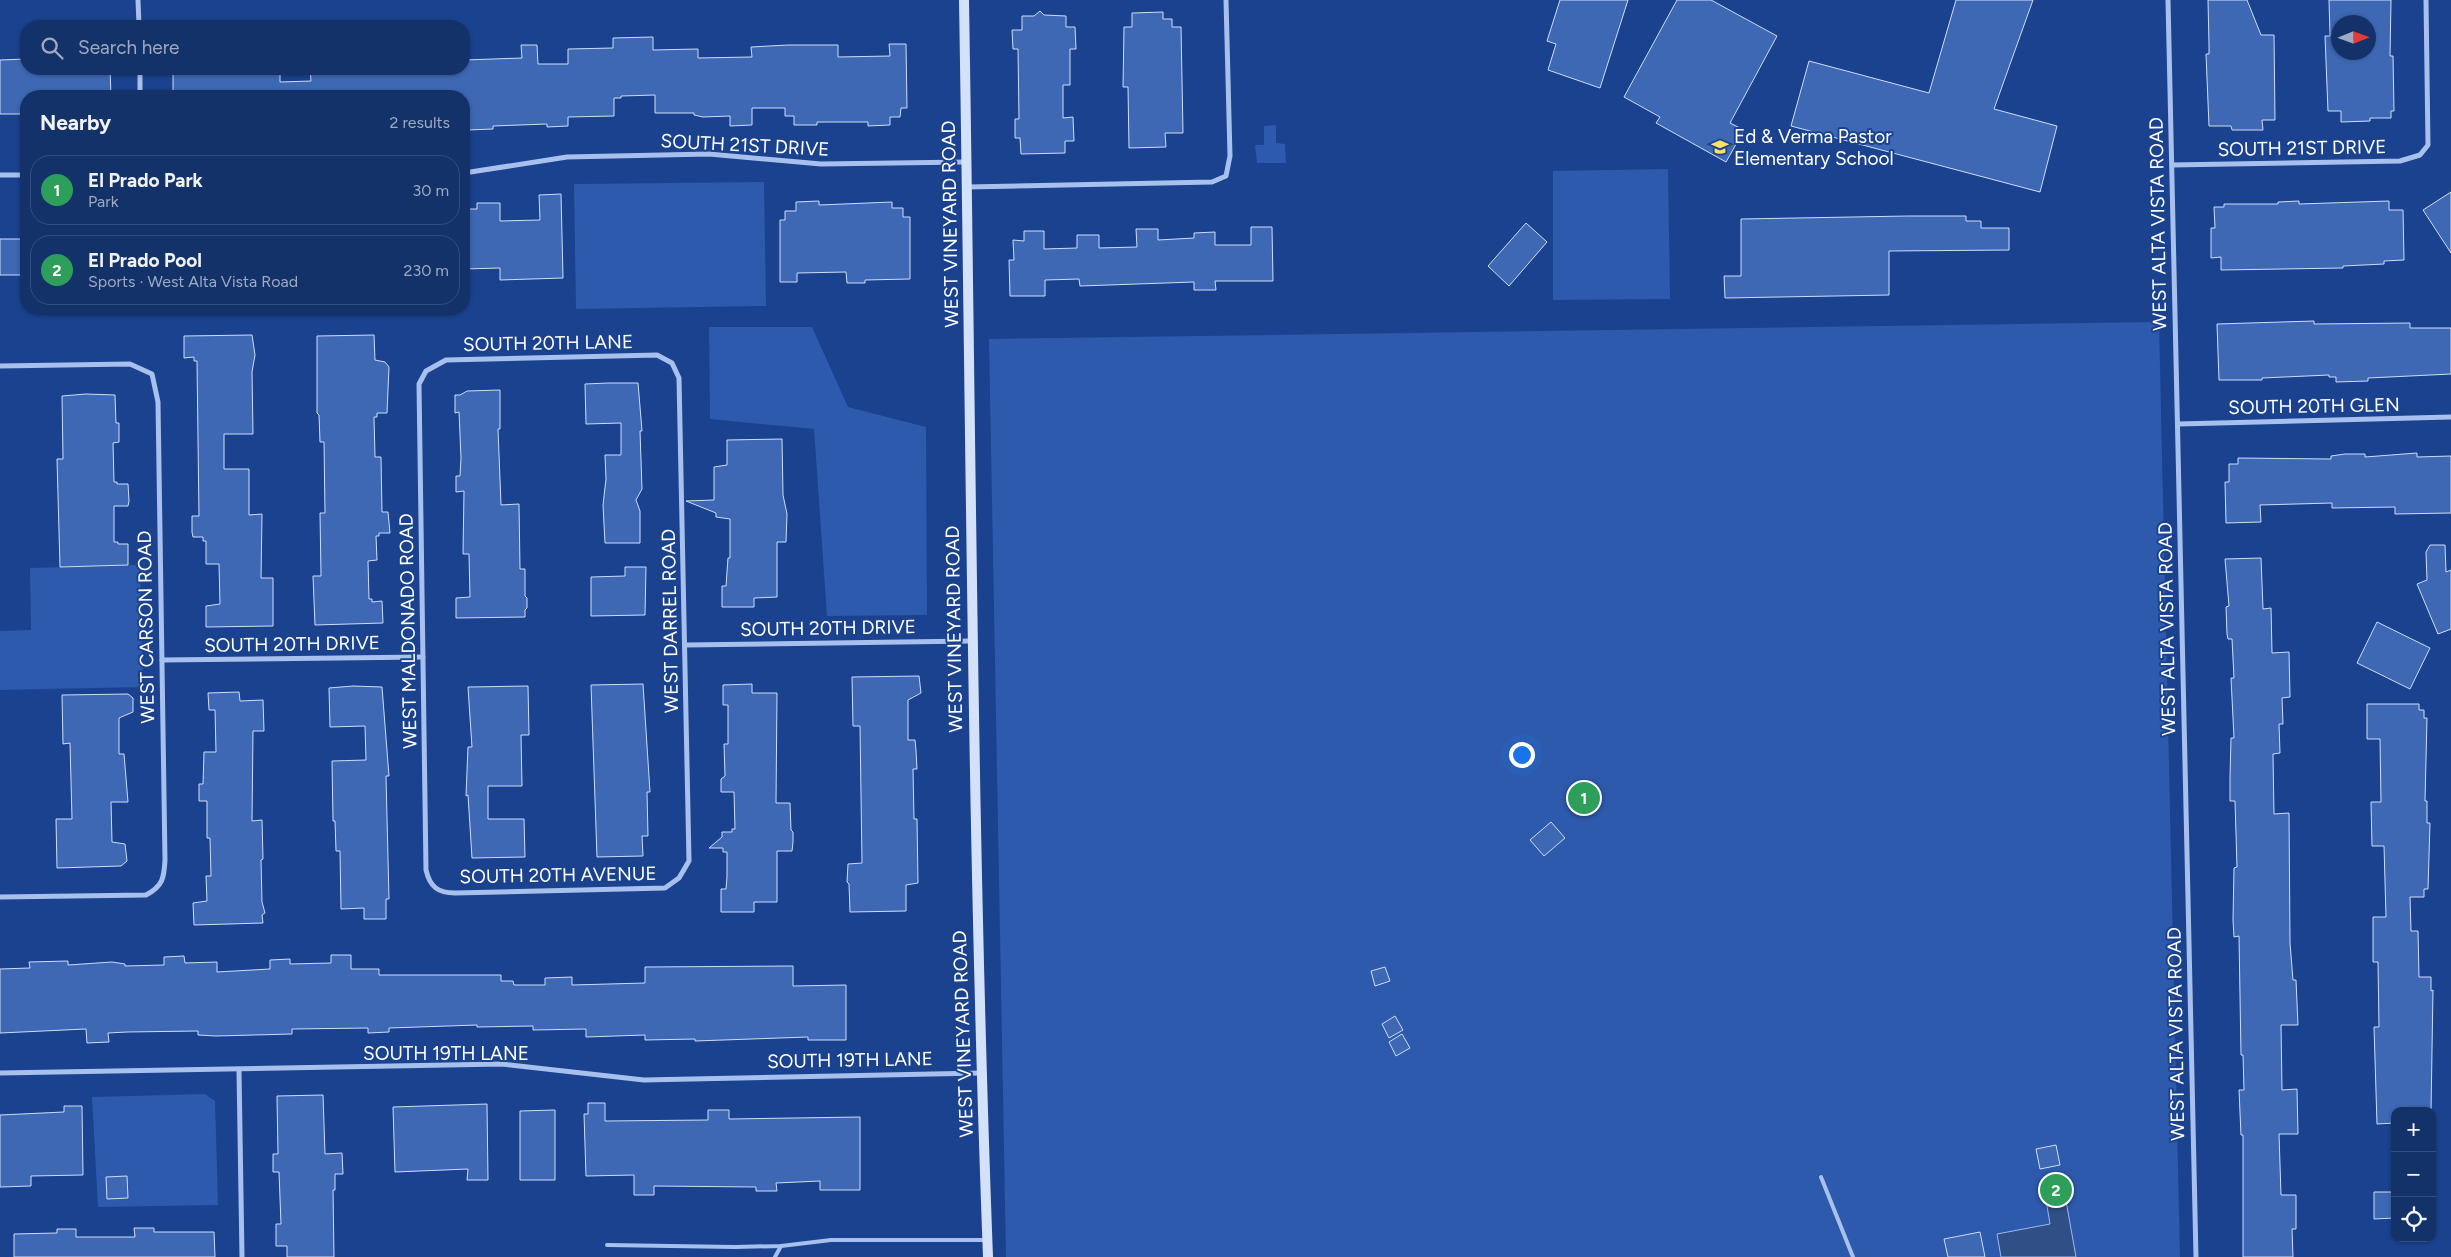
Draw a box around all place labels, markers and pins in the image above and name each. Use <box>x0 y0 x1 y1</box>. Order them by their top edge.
place label: Ed & Verma Pastor Elementary School <box>1734 125 1894 170</box>
school or university icon: Ed & Verma Pastor Elementary School <box>1710 137 1730 157</box>
pin: 1 <box>1568 779 1600 817</box>
pin: 2 <box>2040 1171 2072 1209</box>

